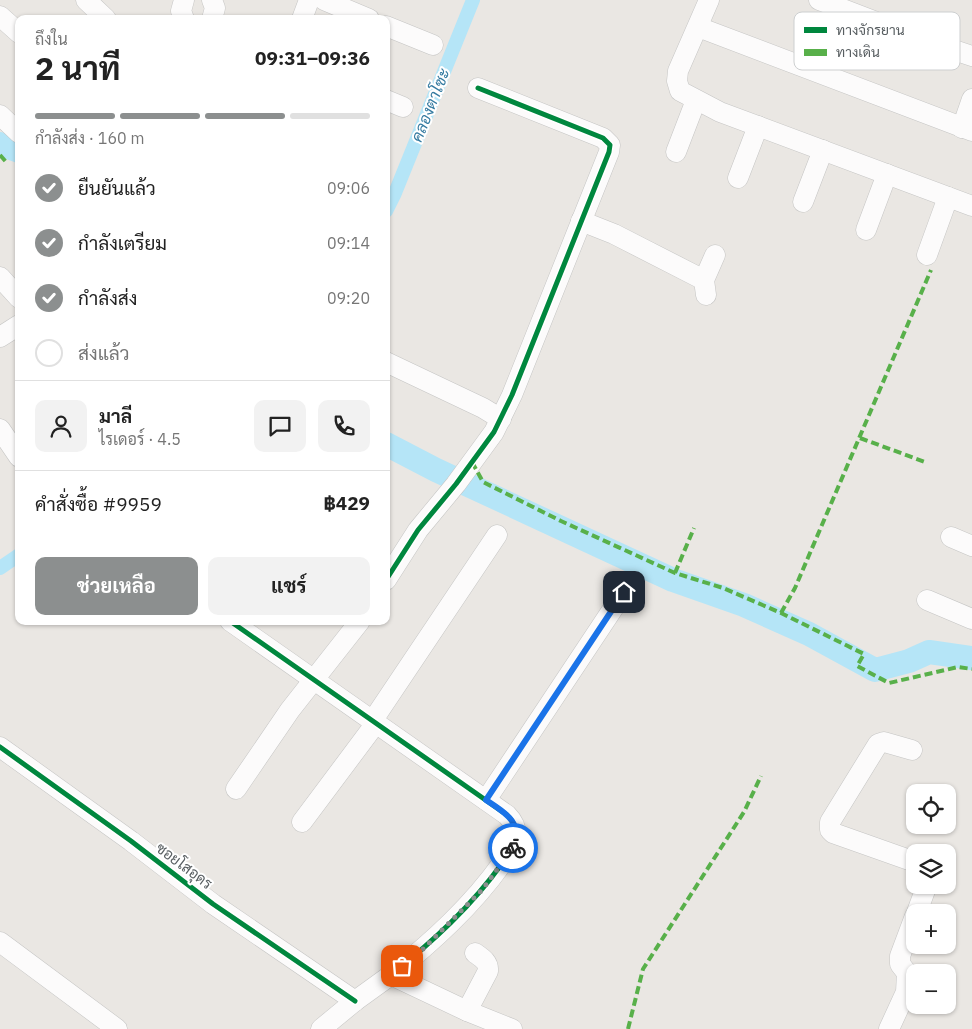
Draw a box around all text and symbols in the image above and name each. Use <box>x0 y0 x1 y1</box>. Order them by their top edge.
legend <box>794 12 960 70</box>
text: ทางจักรยาน <box>836 21 905 39</box>
text: ถึงใน <box>35 29 68 49</box>
text: ทางเดิน <box>836 43 880 61</box>
text: 09:31–09:36 <box>255 46 370 70</box>
text: 2 นาที <box>35 47 121 89</box>
water label: คลองตาโซะ <box>405 65 454 145</box>
text: กำลังส่ง · 160 m <box>35 128 144 148</box>
icon: check <box>35 174 63 202</box>
text: ยืนยันแล้ว <box>78 176 156 200</box>
text: 09:06 <box>327 178 370 198</box>
icon: check <box>35 229 63 257</box>
text: กำลังเตรียม <box>78 231 167 255</box>
text: 09:14 <box>327 233 370 253</box>
icon: check <box>35 284 63 312</box>
text: กำลังส่ง <box>78 286 137 310</box>
text: 09:20 <box>327 288 370 308</box>
text: ส่งแล้ว <box>78 341 129 365</box>
button: person <box>35 400 87 452</box>
button: chat <box>254 400 306 452</box>
button: phone <box>318 400 370 452</box>
text: มาลี <box>99 404 132 428</box>
text: ไรเดอร์ · 4.5 <box>99 429 181 449</box>
text: ฿429 <box>323 491 370 515</box>
text: คำสั่งซื้อ #9959 <box>35 492 162 516</box>
button: ช่วยเหลือ <box>35 557 198 615</box>
button: แชร์ <box>208 557 370 615</box>
pin <box>603 571 645 613</box>
icon: home <box>610 578 638 606</box>
map controls <box>906 784 956 1014</box>
button: locate <box>906 784 956 834</box>
courier <box>488 823 538 873</box>
icon: bike <box>499 834 527 862</box>
street label: ซอยโสอุดร <box>151 838 216 895</box>
button: layers <box>906 844 956 894</box>
button: + <box>906 904 956 954</box>
pin <box>381 945 423 987</box>
icon: bag <box>388 952 416 980</box>
button: − <box>906 964 956 1014</box>

